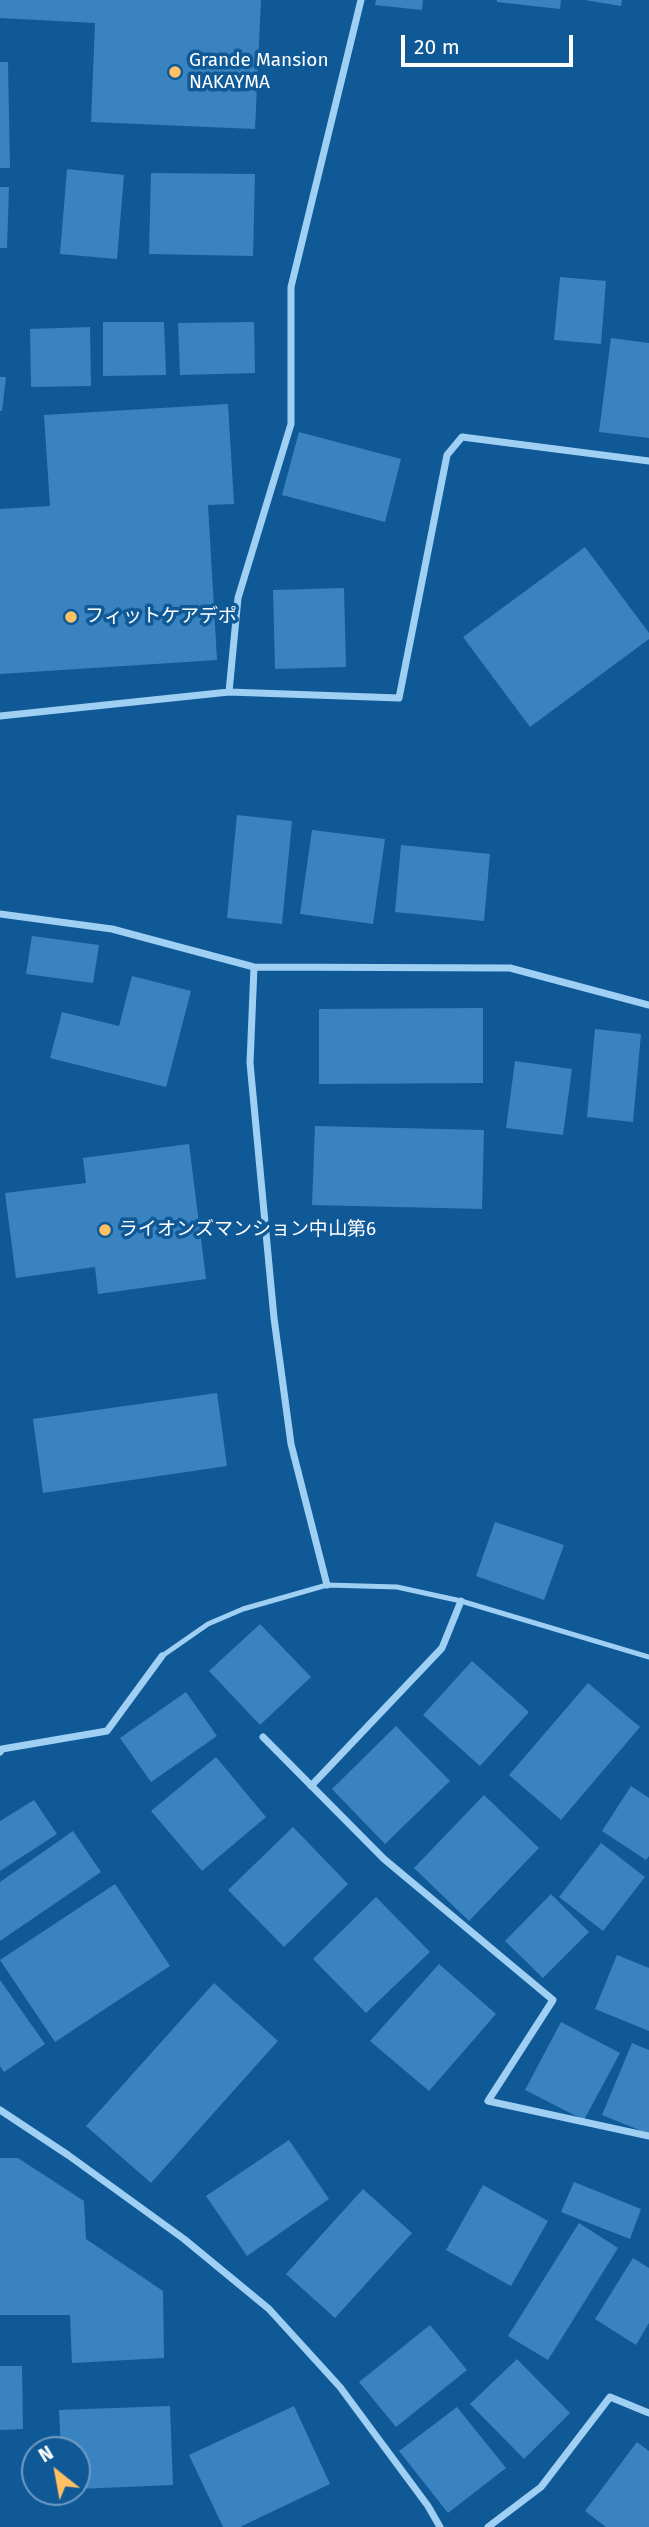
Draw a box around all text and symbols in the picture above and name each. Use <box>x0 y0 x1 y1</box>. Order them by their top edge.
scale bar <box>404 21 576 65</box>
text: 20 m <box>414 34 460 60</box>
place label: Grande Mansion NAKAYMA <box>189 50 329 94</box>
marker: Grande Mansion NAKAYMA <box>167 64 183 80</box>
place label: フィットケアデポ <box>85 606 237 628</box>
marker: フィットケアデポ <box>63 609 79 625</box>
place label: ライオンズマンション中山第6 <box>119 1219 376 1241</box>
marker: ライオンズマンション中山第6 <box>97 1222 113 1238</box>
north arrow <box>21 2436 91 2506</box>
text: N <box>35 2441 57 2467</box>

